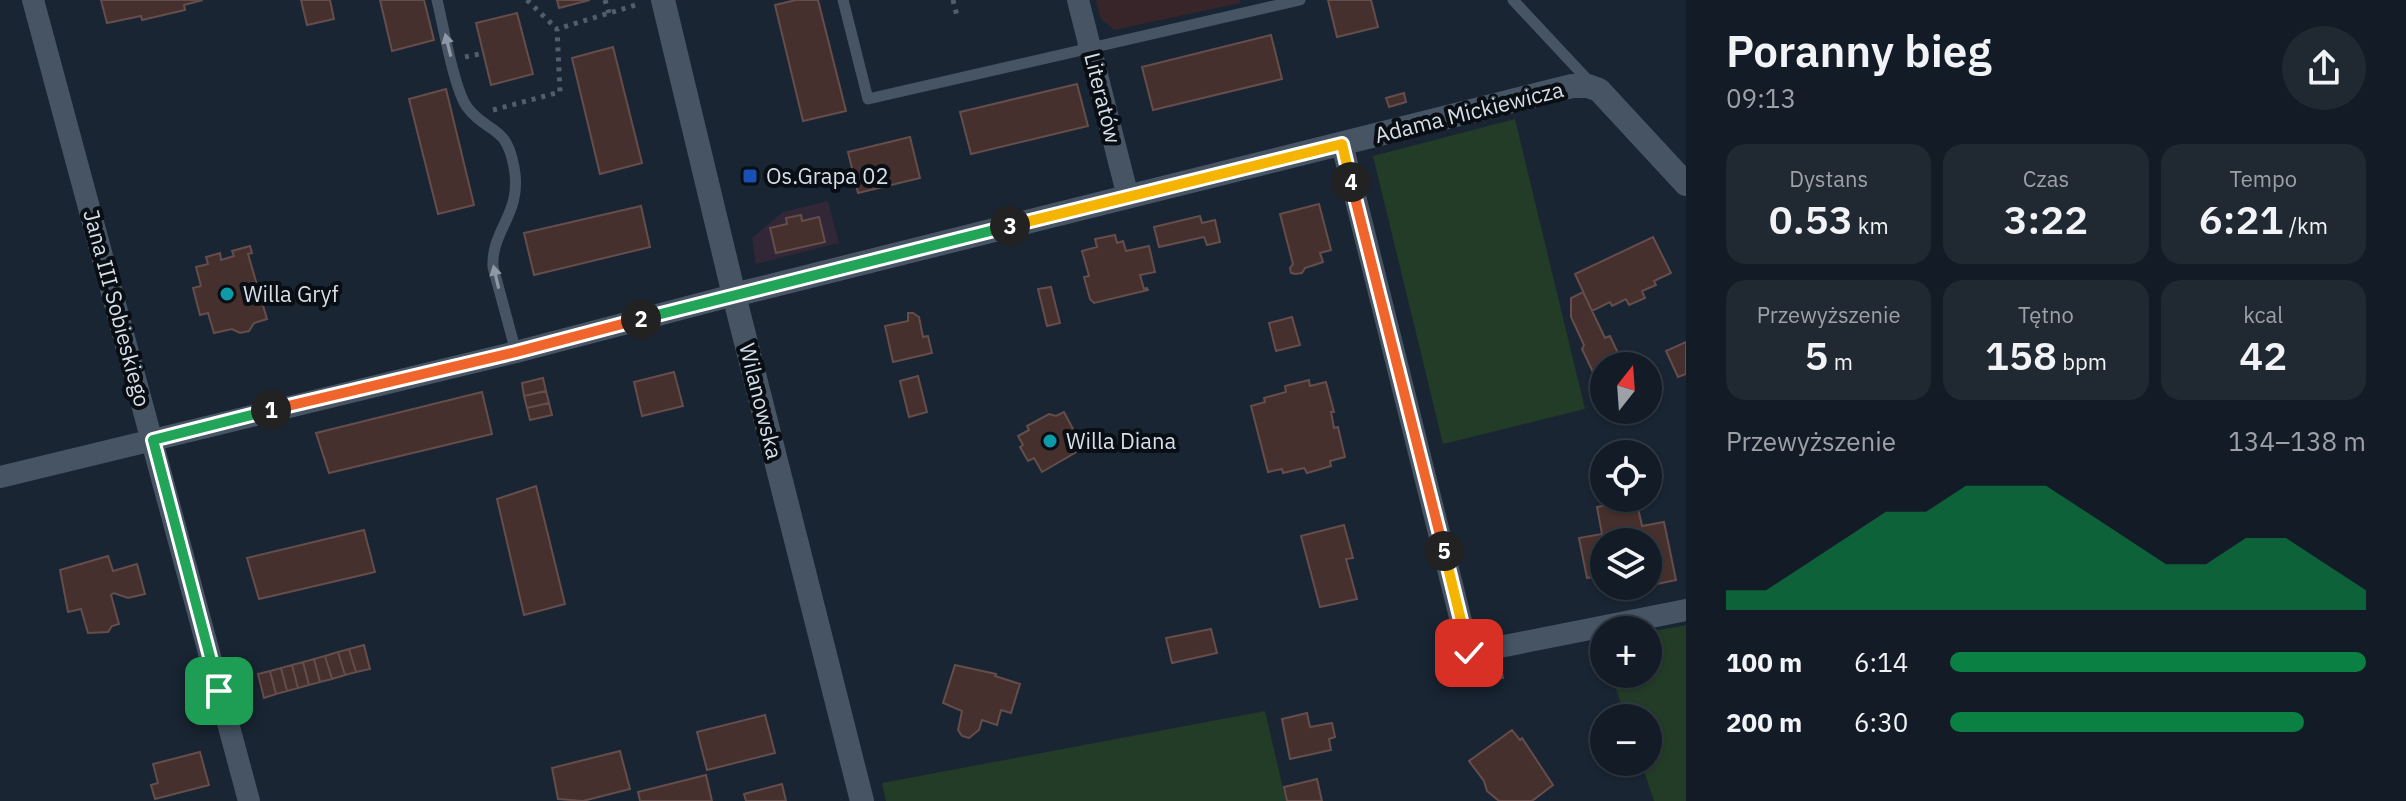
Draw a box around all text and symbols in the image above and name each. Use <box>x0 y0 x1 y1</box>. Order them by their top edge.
text: Poranny bieg <box>1726 22 1991 79</box>
button: share <box>2282 26 2366 110</box>
one-way arrow <box>442 32 454 57</box>
street label: Literatów <box>1078 49 1129 146</box>
street label: Adama Mickiewicza <box>1371 74 1567 149</box>
text: 09:13 <box>1726 81 1796 115</box>
place label: Os.Grapa 02 <box>766 161 889 190</box>
pin: 4 <box>1331 162 1371 202</box>
text: Dystans <box>1789 164 1868 193</box>
text: Czas <box>2023 164 2069 193</box>
text: Tempo <box>2230 164 2297 193</box>
marker: Os.Grapa 02 <box>741 167 759 185</box>
text: 4 <box>1344 167 1358 196</box>
text: 0.53 <box>1769 193 1853 245</box>
text: 3:22 <box>2004 193 2088 245</box>
text: 6:21 <box>2199 193 2283 245</box>
street label: Jana III Sobieskiego <box>77 206 158 410</box>
pin: 3 <box>990 206 1030 246</box>
text: 3 <box>1003 211 1017 240</box>
text: km <box>1853 211 1889 240</box>
text: /km <box>2283 211 2328 240</box>
one-way arrow <box>489 264 502 289</box>
place label: Willa Gryf <box>243 279 339 308</box>
marker: Willa Gryf <box>218 285 236 303</box>
pin: 2 <box>621 299 661 339</box>
text: Przewyższenie <box>1757 300 1901 329</box>
text: Tętno <box>2018 300 2074 329</box>
text: kcal <box>2243 300 2283 329</box>
text: 2 <box>634 304 648 333</box>
text: 5 <box>1804 329 1828 381</box>
text: 158 <box>1985 329 2057 381</box>
text: 42 <box>2239 329 2287 381</box>
street label: Wilanowska <box>733 340 790 462</box>
text: m <box>1828 347 1853 376</box>
text: bpm <box>2057 347 2107 376</box>
north arrow <box>1590 352 1662 424</box>
map controls <box>1590 352 1662 776</box>
pin: 1 <box>251 390 291 430</box>
text: 1 <box>264 395 278 424</box>
text: Przewyższenie <box>1726 424 1896 458</box>
text: 134–138 m <box>2228 424 2366 458</box>
place label: Willa Diana <box>1066 426 1176 455</box>
marker: Willa Diana <box>1041 432 1059 450</box>
button: locate <box>1590 440 1662 512</box>
button: layers <box>1590 528 1662 600</box>
pin: 5 <box>1424 531 1464 571</box>
text: 5 <box>1437 536 1451 565</box>
button: + <box>1590 616 1662 688</box>
pin <box>1435 619 1503 687</box>
icon: check <box>1447 631 1491 675</box>
text: 100 m <box>1726 645 1802 679</box>
text: 6:14 <box>1854 645 1908 679</box>
pin <box>185 657 253 725</box>
icon: arrive <box>197 669 241 713</box>
button: − <box>1590 704 1662 776</box>
text: 200 m <box>1726 705 1802 739</box>
text: 6:30 <box>1854 705 1908 739</box>

